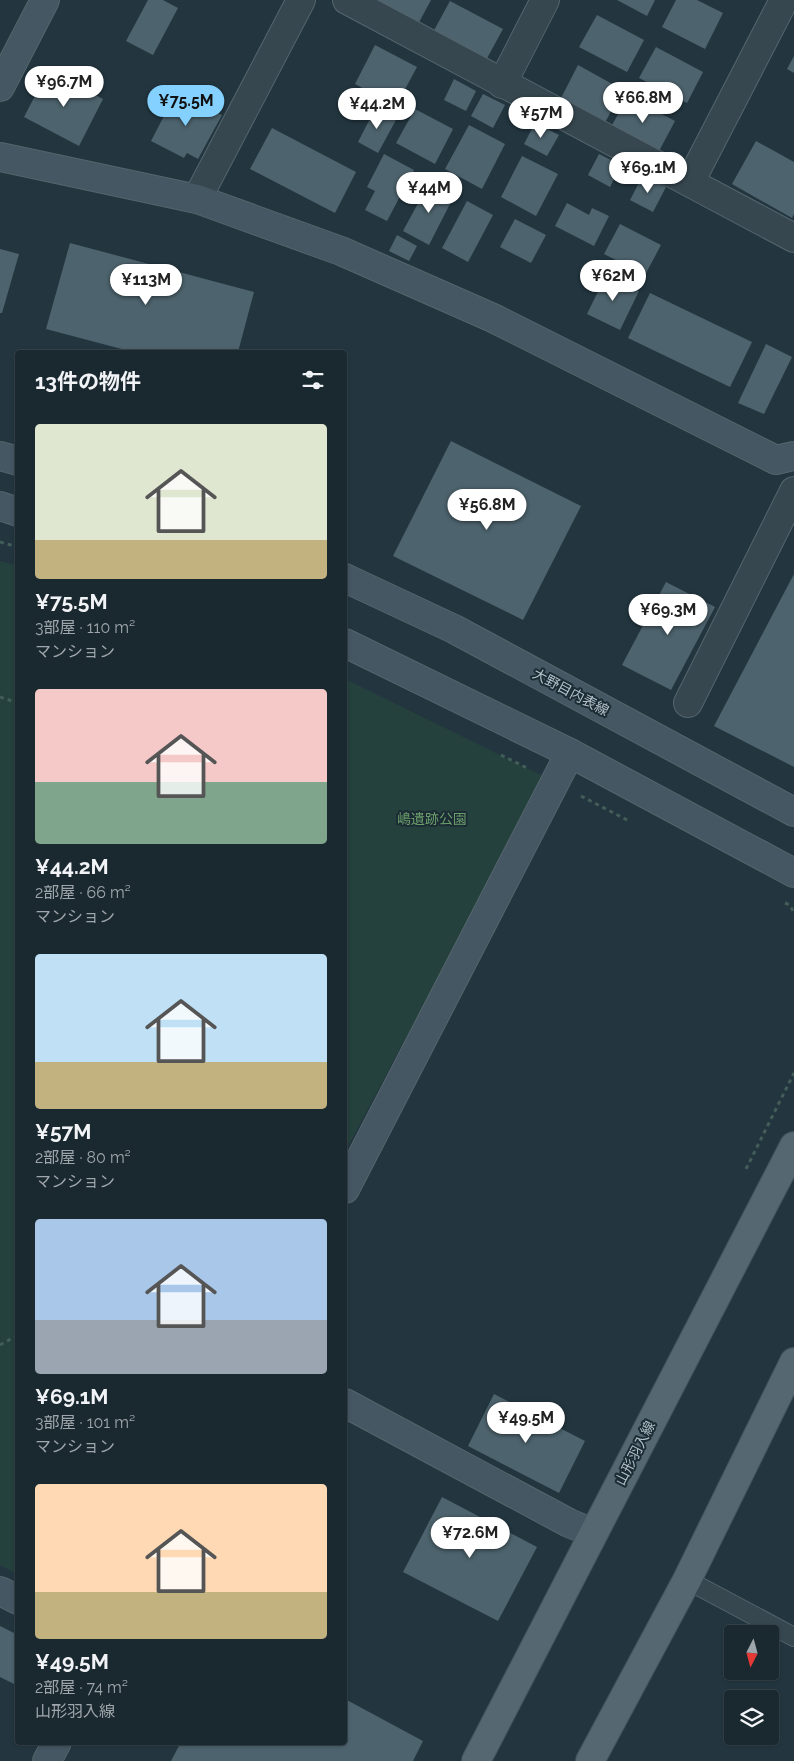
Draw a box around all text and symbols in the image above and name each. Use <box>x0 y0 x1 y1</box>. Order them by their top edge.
pin: ¥96.7M <box>23 66 105 108</box>
text: ¥96.7M <box>36 72 92 91</box>
pin: ¥66.8M <box>602 82 684 124</box>
pin: ¥75.5M <box>145 84 227 127</box>
pin: ¥44.2M <box>336 88 418 130</box>
text: ¥66.8M <box>614 88 672 107</box>
text: ¥75.5M <box>158 91 214 110</box>
text: ¥44.2M <box>349 94 405 113</box>
pin: ¥57M <box>511 96 571 139</box>
text: ¥57M <box>519 103 563 122</box>
pin: ¥69.1M <box>607 152 689 194</box>
text: ¥69.1M <box>620 158 676 177</box>
pin: ¥44M <box>399 172 459 214</box>
text: ¥44M <box>407 178 451 197</box>
pin: ¥62M <box>583 260 643 302</box>
pin: ¥113M <box>111 264 181 306</box>
text: ¥62M <box>591 266 635 285</box>
text: ¥113M <box>121 270 171 289</box>
icon: filters <box>299 366 327 394</box>
text: 13件の物件 <box>35 369 141 394</box>
icon: home <box>136 456 226 546</box>
pin: ¥56.8M <box>446 488 528 531</box>
text: ¥56.8M <box>458 495 516 514</box>
text: ¥75.5M <box>35 589 108 614</box>
pin: ¥69.3M <box>627 594 709 636</box>
text: ¥69.3M <box>640 600 696 619</box>
text: 3部屋 · 110 m² <box>35 618 135 637</box>
text: マンション <box>35 642 115 661</box>
street label: 大野目内表線 <box>530 665 612 719</box>
icon: home <box>136 721 226 811</box>
park label: 嶋遺跡公園 <box>397 811 467 827</box>
text: ¥44.2M <box>35 854 109 879</box>
text: 2部屋 · 66 m² <box>35 883 131 902</box>
text: マンション <box>35 907 115 926</box>
icon: home <box>136 986 226 1076</box>
text: ¥57M <box>35 1119 92 1144</box>
text: 2部屋 · 80 m² <box>35 1148 131 1167</box>
text: マンション <box>35 1172 115 1191</box>
icon: home <box>136 1251 226 1341</box>
text: ¥69.1M <box>35 1384 108 1409</box>
pin: ¥49.5M <box>485 1402 567 1444</box>
text: ¥49.5M <box>498 1408 554 1427</box>
text: 3部屋 · 101 m² <box>35 1413 135 1432</box>
street label: 山形羽入線 <box>612 1418 658 1488</box>
text: マンション <box>35 1437 115 1456</box>
icon: home <box>136 1516 226 1606</box>
pin: ¥72.6M <box>429 1516 511 1559</box>
text: ¥72.6M <box>442 1523 498 1542</box>
north arrow <box>724 1625 779 1680</box>
map controls <box>724 1625 779 1745</box>
text: ¥49.5M <box>35 1649 109 1674</box>
text: 2部屋 · 74 m² <box>35 1678 128 1697</box>
button: layers <box>724 1690 779 1745</box>
text: 山形羽入線 <box>35 1702 115 1721</box>

